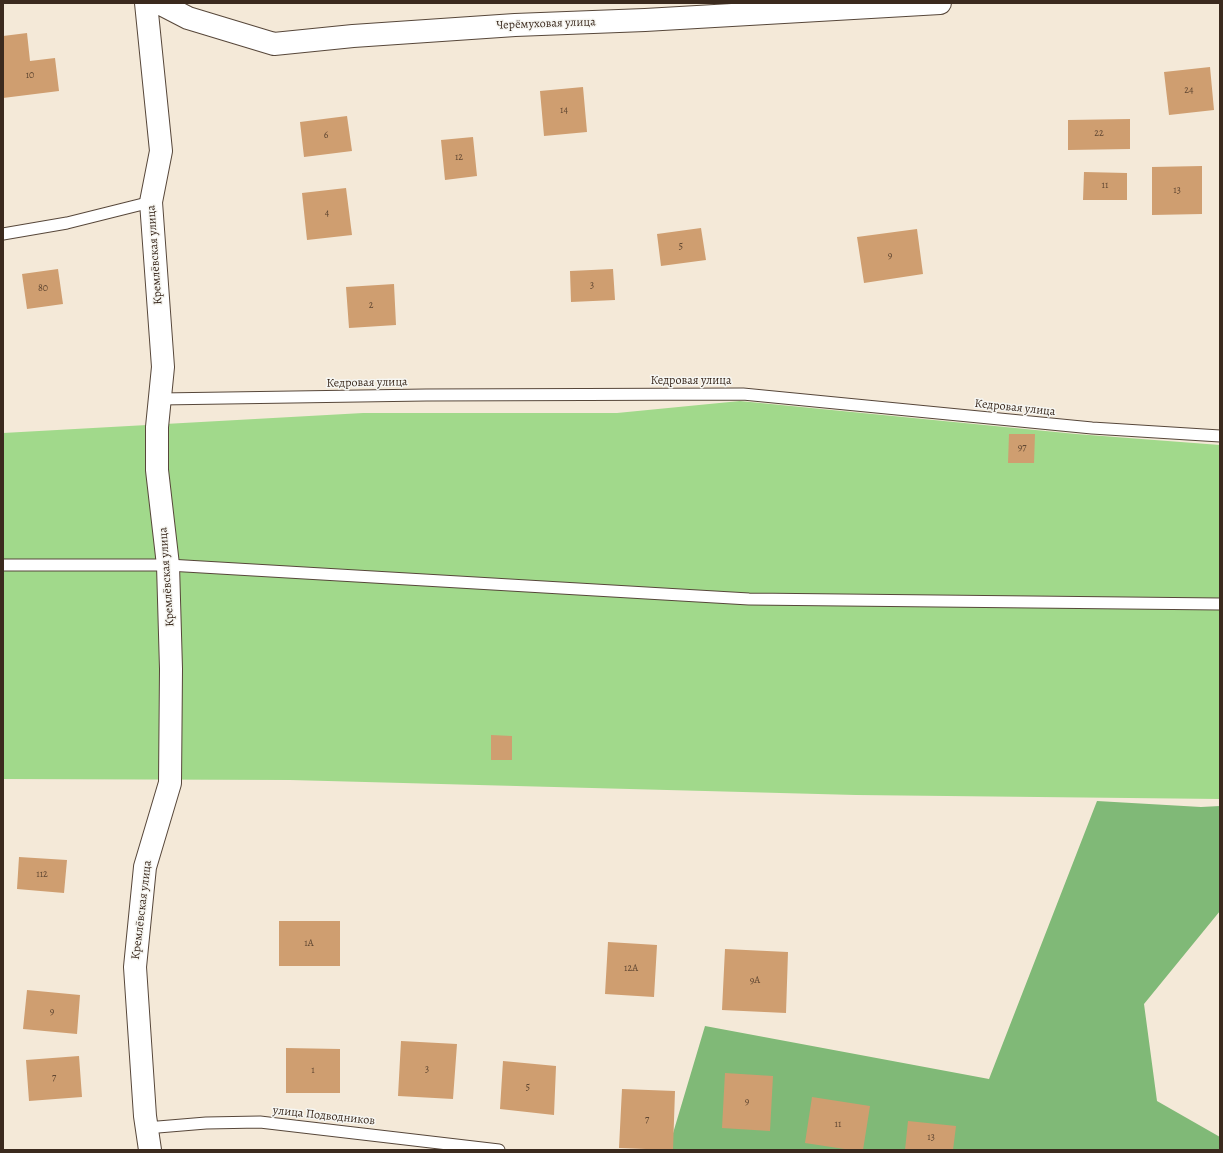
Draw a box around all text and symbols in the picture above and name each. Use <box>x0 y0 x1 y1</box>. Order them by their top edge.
street label: Черёмуховая улица <box>496 15 596 33</box>
house number: 10 <box>26 70 34 82</box>
house number: 24 <box>1184 85 1194 97</box>
house number: 14 <box>560 105 568 117</box>
house number: 22 <box>1094 128 1104 140</box>
house number: 6 <box>324 130 328 142</box>
house number: 12 <box>455 152 463 164</box>
house number: 11 <box>1102 180 1108 192</box>
house number: 13 <box>1173 185 1181 197</box>
street label: Кремлёвская улица <box>144 205 166 305</box>
house number: 4 <box>325 208 329 220</box>
house number: 5 <box>679 241 683 253</box>
house number: 9 <box>888 250 892 262</box>
house number: 3 <box>590 280 594 292</box>
house number: 80 <box>38 283 48 295</box>
house number: 2 <box>369 300 373 312</box>
street label: Кедровая улица <box>650 374 732 388</box>
street label: Кедровая улица <box>326 375 408 391</box>
street label: Кедровая улица <box>974 397 1056 419</box>
house number: 97 <box>1018 442 1026 454</box>
street label: Кремлёвская улица <box>156 527 178 627</box>
street label: Кремлёвская улица <box>129 860 155 960</box>
house number: 112 <box>36 869 48 881</box>
house number: 1А <box>304 938 314 950</box>
house number: 12А <box>624 963 638 975</box>
house number: 9А <box>750 975 760 987</box>
house number: 9 <box>50 1006 54 1018</box>
house number: 3 <box>425 1064 429 1076</box>
house number: 1 <box>311 1065 315 1077</box>
house number: 7 <box>52 1072 56 1084</box>
house number: 5 <box>526 1082 530 1094</box>
house number: 9 <box>745 1096 749 1108</box>
street label: улица Подводников <box>272 1103 376 1129</box>
house number: 7 <box>645 1114 649 1126</box>
house number: 11 <box>835 1119 841 1131</box>
house number: 13 <box>927 1132 935 1144</box>

